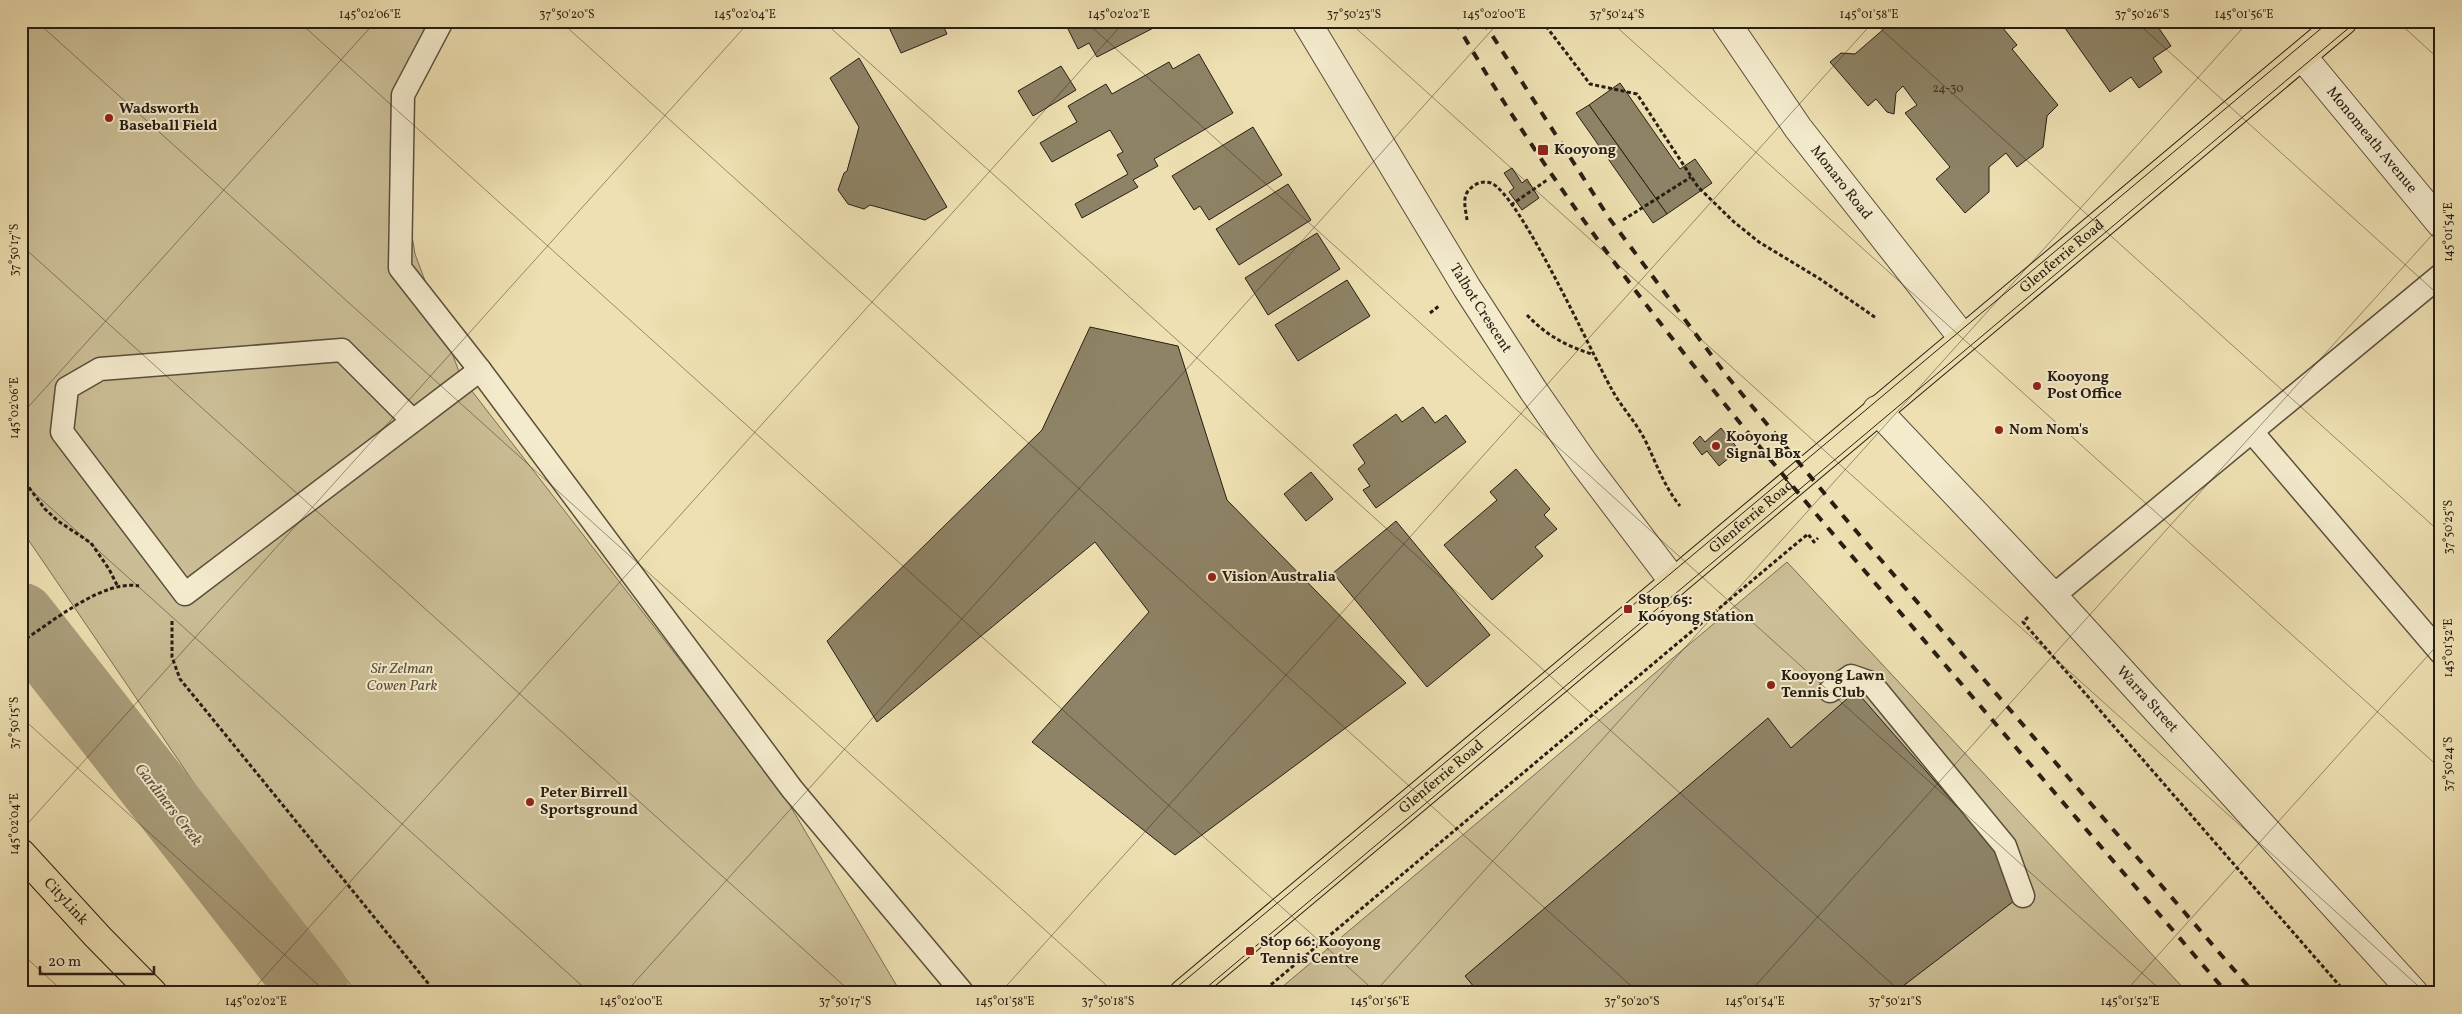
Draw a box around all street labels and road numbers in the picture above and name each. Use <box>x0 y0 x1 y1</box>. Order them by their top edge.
street label: Monomeath Avenue <box>2321 82 2422 198</box>
street label: Monaro Road <box>1805 141 1877 224</box>
street label: Glenferrie Road <box>2015 215 2109 298</box>
street label: Talbot Crescent <box>1444 260 1517 357</box>
street label: Glenferrie Road <box>1705 475 1799 559</box>
street label: Warra Street <box>2111 661 2183 738</box>
street label: Glenferrie Road <box>1394 735 1488 819</box>
street label: CityLink <box>38 873 93 930</box>

